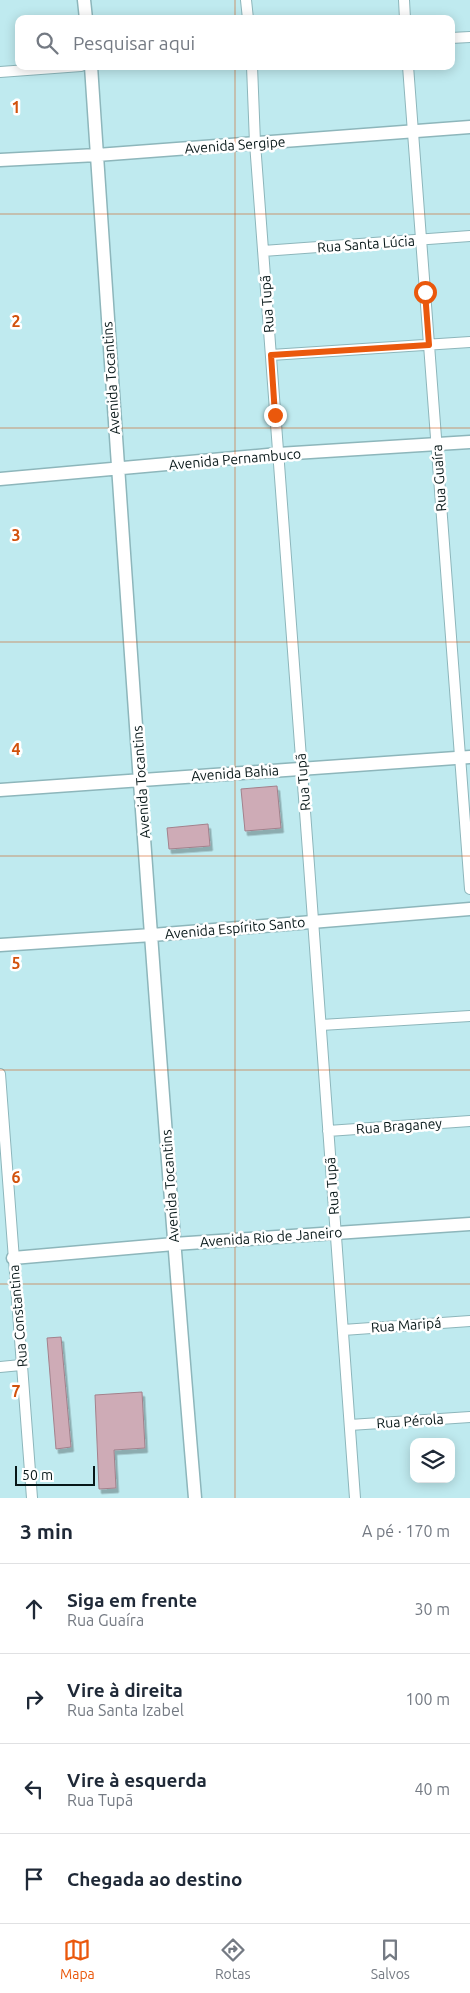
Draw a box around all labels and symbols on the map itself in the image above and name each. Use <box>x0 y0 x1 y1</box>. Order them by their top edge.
text: 1 <box>11 98 21 116</box>
street label: Avenida Sergipe <box>184 133 286 157</box>
street label: Rua Santa Lúcia <box>317 233 415 255</box>
street label: Rua Tupã <box>257 275 277 333</box>
route start <box>414 281 437 304</box>
text: 2 <box>11 312 21 330</box>
street label: Avenida Tocantins <box>99 321 123 435</box>
route end <box>264 404 287 427</box>
street label: Rua Guaíra <box>429 444 449 512</box>
street label: Avenida Pernambuco <box>168 445 302 473</box>
text: 3 <box>11 526 21 544</box>
street label: Avenida Tocantins <box>129 725 153 839</box>
text: 4 <box>11 740 21 758</box>
street label: Rua Tupã <box>293 752 313 812</box>
street label: Avenida Bahia <box>190 762 280 784</box>
street label: Avenida Espírito Santo <box>164 914 306 942</box>
text: 5 <box>11 954 21 972</box>
street label: Rua Braganey <box>355 1115 443 1137</box>
street label: Avenida Tocantins <box>158 1129 182 1243</box>
street label: Rua Tupã <box>322 1157 342 1215</box>
text: 6 <box>11 1168 21 1186</box>
street label: Avenida Rio de Janeiro <box>199 1224 343 1250</box>
street label: Rua Constantina <box>6 1264 30 1368</box>
street label: Rua Maripá <box>370 1315 442 1335</box>
text: 7 <box>11 1382 21 1400</box>
street label: Rua Pérola <box>376 1411 444 1431</box>
scale bar <box>15 1463 95 1486</box>

